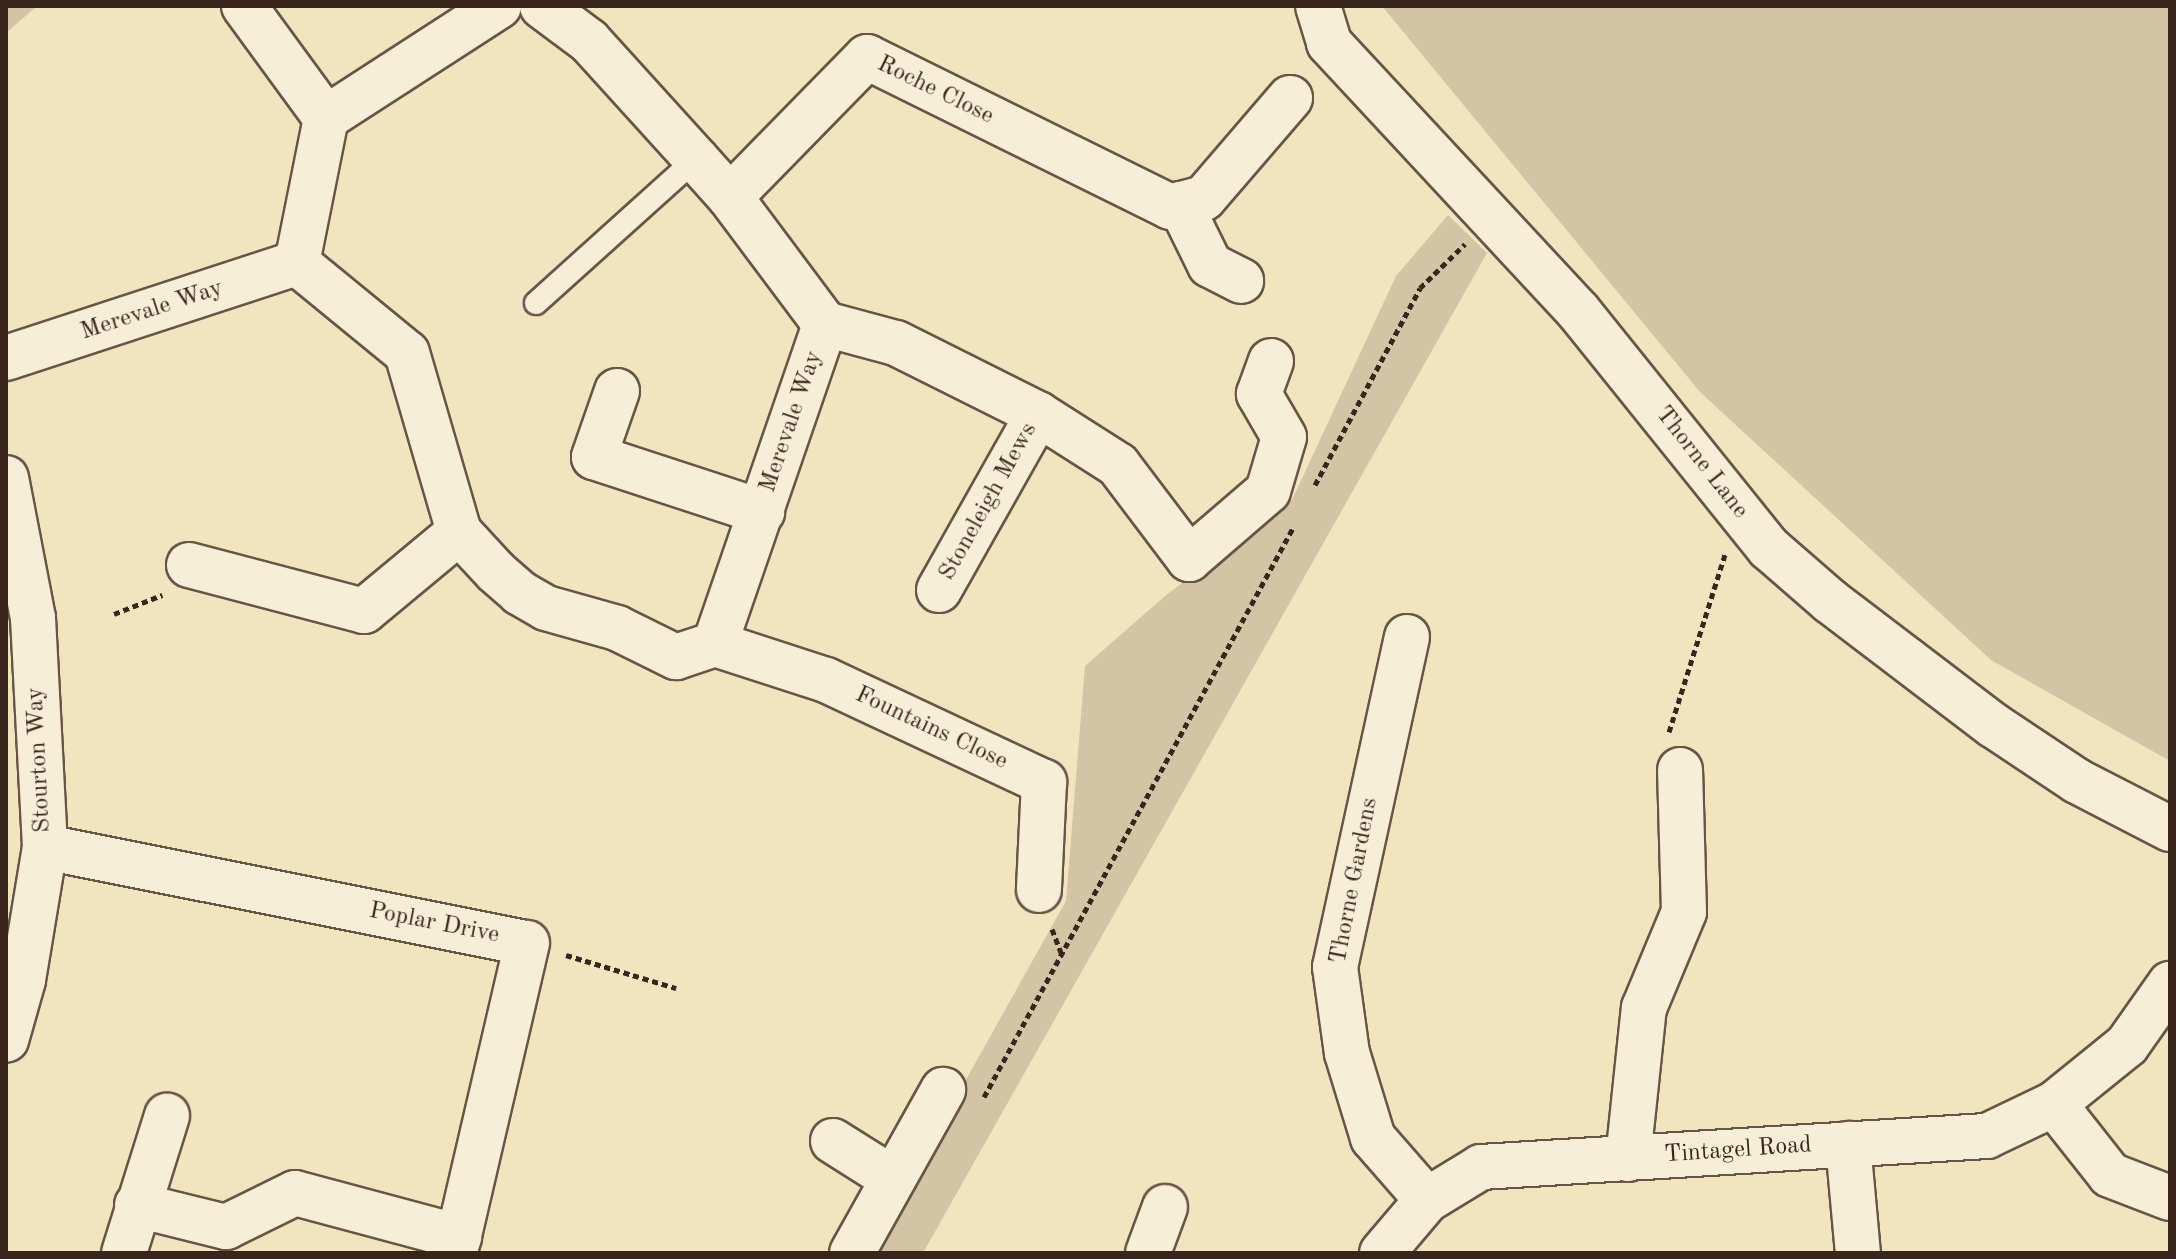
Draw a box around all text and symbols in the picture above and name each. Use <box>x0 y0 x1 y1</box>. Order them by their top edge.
street label: Roche Close <box>872 50 998 132</box>
street label: Merevale Way <box>77 274 227 348</box>
street label: Merevale Way <box>754 347 830 497</box>
street label: Thorne Lane <box>1648 401 1754 525</box>
street label: Stoneleigh Mews <box>934 418 1044 586</box>
street label: Fountains Close <box>850 681 1012 777</box>
street label: Stourton Way <box>22 686 58 834</box>
street label: Thorne Gardens <box>1325 796 1385 966</box>
street label: Poplar Drive <box>366 897 502 951</box>
street label: Tintagel Road <box>1663 1131 1813 1171</box>

